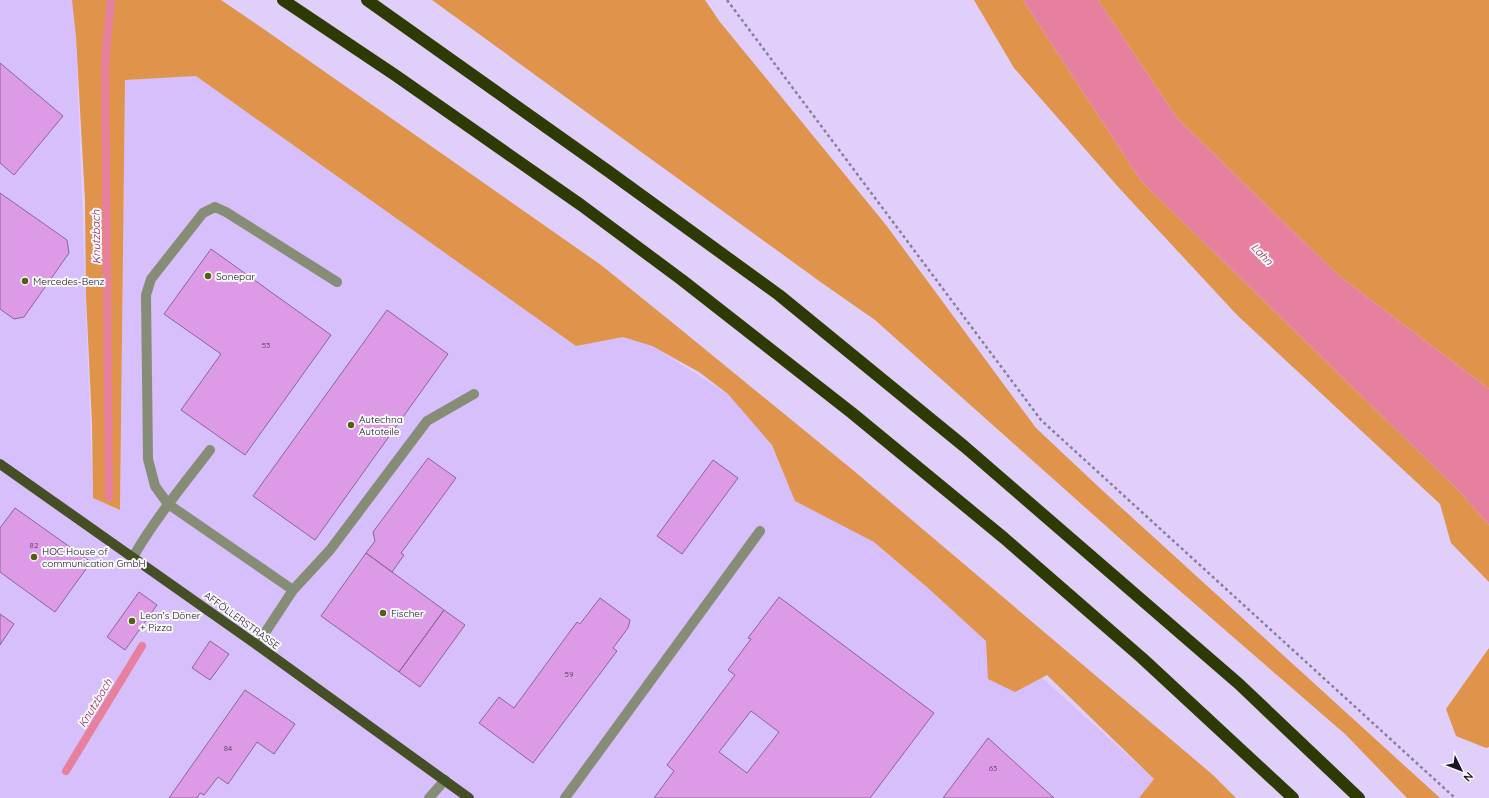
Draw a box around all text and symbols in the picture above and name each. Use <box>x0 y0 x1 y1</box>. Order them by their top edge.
water label: Knutzbach <box>89 209 103 264</box>
water label: Lahn <box>1248 240 1276 268</box>
place label: Sonepar <box>216 270 255 283</box>
marker: Sonepar <box>203 271 213 281</box>
place label: Mercedes-Benz <box>33 275 105 288</box>
marker: Mercedes-Benz <box>20 276 30 286</box>
house number: 53 <box>262 340 270 350</box>
place label: Autechna Autoteile <box>359 413 403 438</box>
marker: Autechna Autoteile <box>346 420 356 430</box>
house number: 82 <box>30 540 39 550</box>
place label: HOC House of communication GmbH <box>42 545 146 570</box>
marker: HOC House of communication GmbH <box>29 552 39 562</box>
street label: AFFÖLLERSTRASSE <box>201 589 282 652</box>
place label: Fischer <box>391 607 424 620</box>
marker: Fischer <box>378 608 388 618</box>
place label: Leon's Döner + Pizza <box>140 609 201 634</box>
marker: Leon's Döner + Pizza <box>127 616 137 626</box>
house number: 59 <box>565 669 574 679</box>
water label: Knutzbach <box>75 676 115 730</box>
house number: 84 <box>224 743 232 753</box>
north arrow <box>1441 750 1481 790</box>
house number: 63 <box>989 763 997 773</box>
text: N <box>1460 769 1476 785</box>

